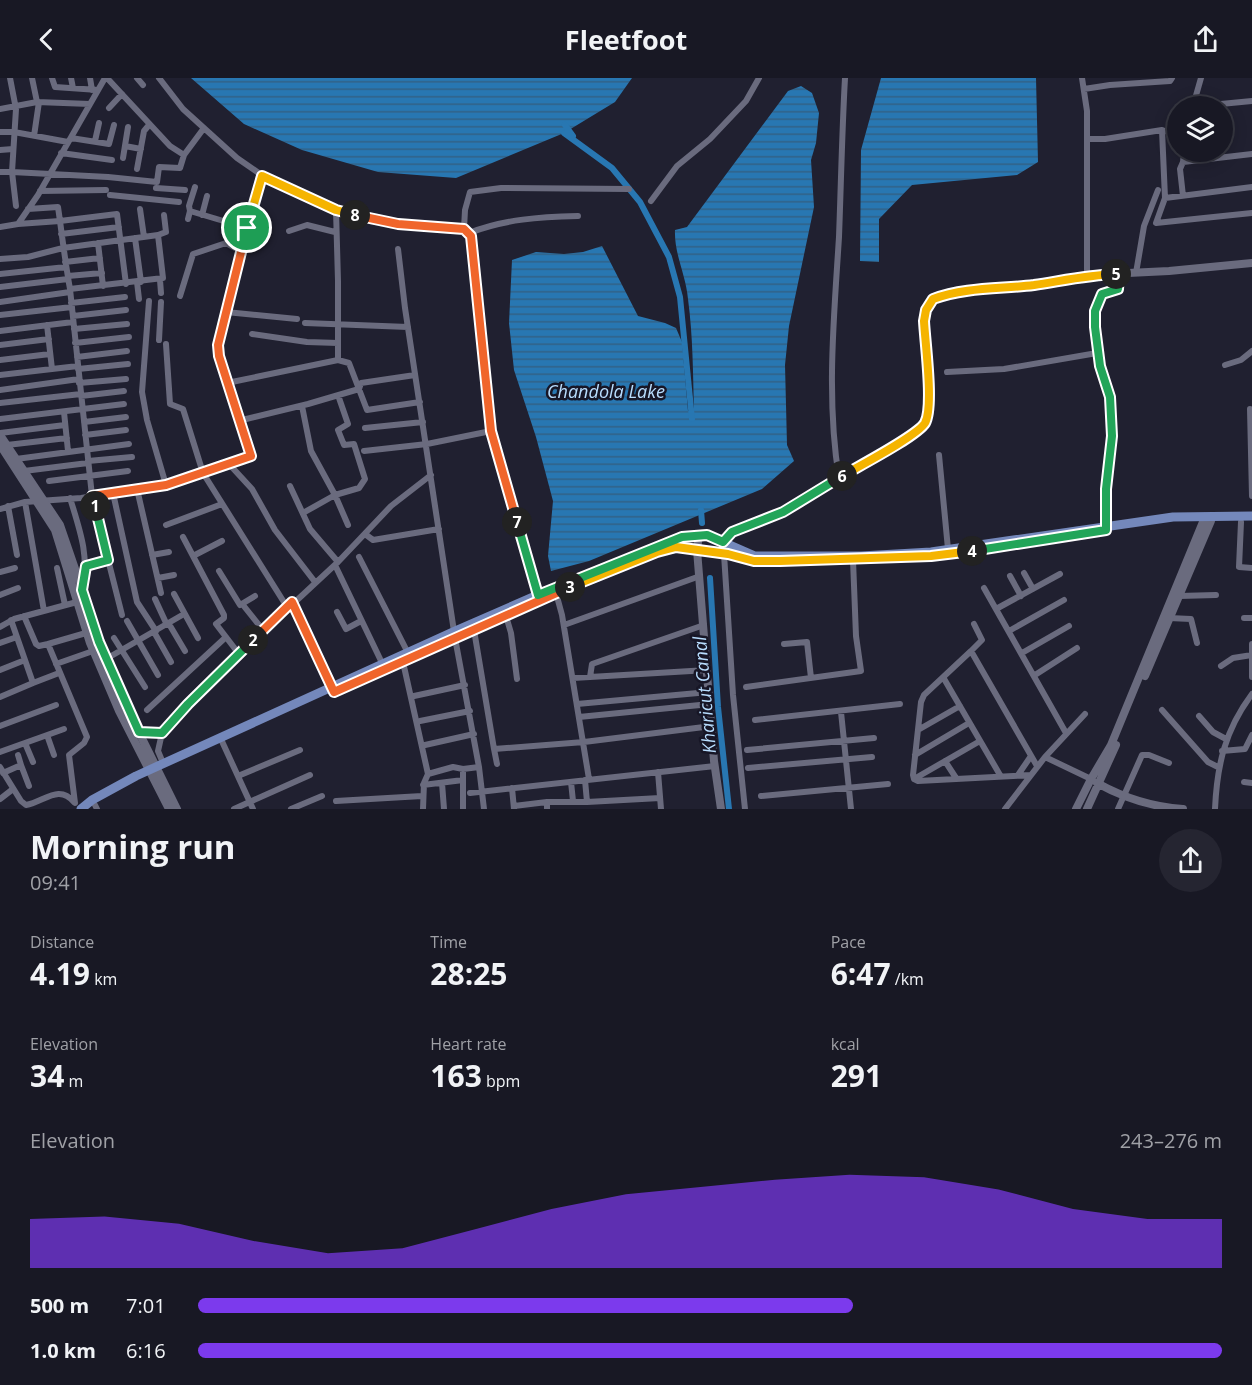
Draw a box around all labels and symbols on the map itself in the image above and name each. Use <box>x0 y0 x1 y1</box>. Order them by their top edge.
pin: 8 <box>340 200 370 230</box>
pin <box>221 202 272 253</box>
pin: 5 <box>1101 259 1131 289</box>
water label: Chandola Lake <box>547 379 665 403</box>
pin: 6 <box>827 461 857 491</box>
pin: 1 <box>80 491 110 521</box>
pin: 7 <box>502 507 532 537</box>
pin: 4 <box>957 536 987 566</box>
pin: 3 <box>555 572 585 602</box>
pin: 2 <box>238 625 268 655</box>
water label: Kharicut Canal <box>687 635 721 755</box>

